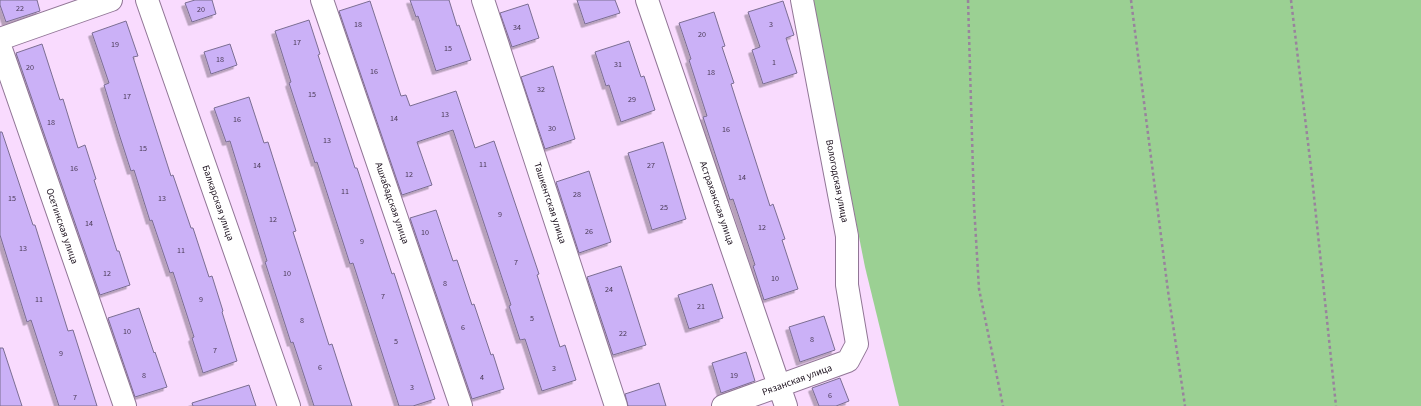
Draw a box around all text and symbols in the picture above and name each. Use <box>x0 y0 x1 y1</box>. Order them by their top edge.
house number: 22 <box>16 3 24 14</box>
house number: 20 <box>197 4 205 15</box>
house number: 18 <box>354 19 362 30</box>
house number: 3 <box>769 19 773 30</box>
house number: 34 <box>513 22 521 33</box>
house number: 20 <box>698 29 706 40</box>
house number: 17 <box>293 37 301 48</box>
house number: 19 <box>111 39 119 50</box>
house number: 15 <box>444 43 452 54</box>
house number: 18 <box>216 54 224 65</box>
house number: 1 <box>772 57 776 68</box>
house number: 31 <box>614 59 622 70</box>
house number: 20 <box>26 62 34 73</box>
house number: 16 <box>370 66 378 77</box>
house number: 18 <box>707 67 715 78</box>
house number: 32 <box>537 84 545 95</box>
house number: 15 <box>308 89 316 100</box>
house number: 17 <box>123 91 131 102</box>
house number: 29 <box>628 94 636 105</box>
house number: 13 <box>441 109 449 120</box>
house number: 14 <box>390 113 398 124</box>
house number: 16 <box>233 114 241 125</box>
house number: 18 <box>47 117 55 128</box>
house number: 30 <box>548 123 556 134</box>
house number: 16 <box>722 124 730 135</box>
house number: 13 <box>323 135 331 146</box>
street label: Вологодская улица <box>822 138 852 224</box>
house number: 15 <box>139 143 147 154</box>
house number: 11 <box>479 159 487 170</box>
street label: Астраханская улица <box>696 159 738 247</box>
house number: 14 <box>253 160 261 171</box>
street label: Ашхабадская улица <box>371 160 413 246</box>
house number: 27 <box>647 160 655 171</box>
street label: Ташкентская улица <box>530 161 570 245</box>
house number: 16 <box>70 163 78 174</box>
street label: Балкарская улица <box>198 163 238 243</box>
house number: 12 <box>405 169 413 180</box>
house number: 14 <box>738 172 746 183</box>
street label: Осетинская улица <box>42 186 82 266</box>
house number: 11 <box>341 186 349 197</box>
house number: 28 <box>573 189 581 200</box>
house number: 15 <box>8 193 16 204</box>
house number: 13 <box>158 193 166 204</box>
house number: 25 <box>660 202 668 213</box>
house number: 9 <box>498 209 502 220</box>
house number: 12 <box>269 214 277 225</box>
house number: 14 <box>85 218 93 229</box>
house number: 12 <box>758 222 766 233</box>
house number: 26 <box>585 226 593 237</box>
house number: 10 <box>421 227 429 238</box>
house number: 9 <box>360 236 364 247</box>
house number: 13 <box>19 243 27 254</box>
house number: 11 <box>177 245 185 256</box>
house number: 7 <box>514 257 518 268</box>
house number: 12 <box>103 268 111 279</box>
house number: 10 <box>283 268 291 279</box>
house number: 10 <box>771 273 779 284</box>
house number: 8 <box>443 278 447 289</box>
house number: 24 <box>605 284 613 295</box>
house number: 7 <box>381 291 385 302</box>
house number: 11 <box>35 294 43 305</box>
house number: 9 <box>199 294 203 305</box>
house number: 21 <box>697 301 705 312</box>
house number: 5 <box>530 313 534 324</box>
house number: 8 <box>300 315 304 326</box>
house number: 6 <box>461 322 465 333</box>
house number: 10 <box>123 326 131 337</box>
house number: 22 <box>619 328 627 339</box>
house number: 8 <box>810 334 814 345</box>
house number: 5 <box>394 336 398 347</box>
house number: 7 <box>213 345 217 356</box>
house number: 9 <box>59 348 63 359</box>
street label: Рязанская улица <box>760 361 834 399</box>
house number: 6 <box>318 362 322 373</box>
house number: 3 <box>552 363 556 374</box>
house number: 8 <box>142 370 146 381</box>
house number: 19 <box>730 370 738 381</box>
house number: 4 <box>480 372 484 383</box>
house number: 3 <box>410 382 414 393</box>
house number: 6 <box>828 390 832 401</box>
house number: 7 <box>73 392 77 403</box>

